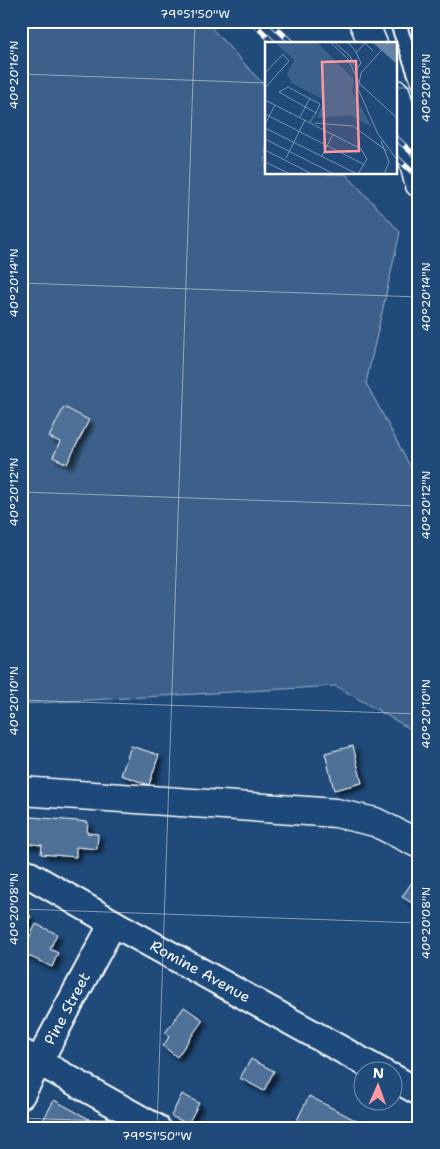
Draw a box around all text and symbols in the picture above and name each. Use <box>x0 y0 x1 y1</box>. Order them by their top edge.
text: 79°51'50"W <box>160 6 230 22</box>
text: 40°20'16"N <box>6 41 22 109</box>
inset map <box>265 42 398 175</box>
text: 40°20'16"N <box>418 54 434 122</box>
text: 40°20'14"N <box>6 248 22 318</box>
text: 40°20'14"N <box>418 262 434 332</box>
text: 40°20'12"N <box>6 457 22 527</box>
text: 40°20'12"N <box>418 470 434 540</box>
text: 40°20'10"N <box>6 666 22 736</box>
text: 40°20'10"N <box>418 679 434 749</box>
text: 40°20'08"N <box>6 873 22 945</box>
text: 40°20'08"N <box>418 887 434 959</box>
street label: Romine Avenue <box>147 936 254 1007</box>
street label: Pine Street <box>40 969 95 1048</box>
north arrow <box>352 1062 402 1112</box>
text: N <box>373 1064 384 1082</box>
text: 79°51'50"W <box>122 1128 192 1144</box>

